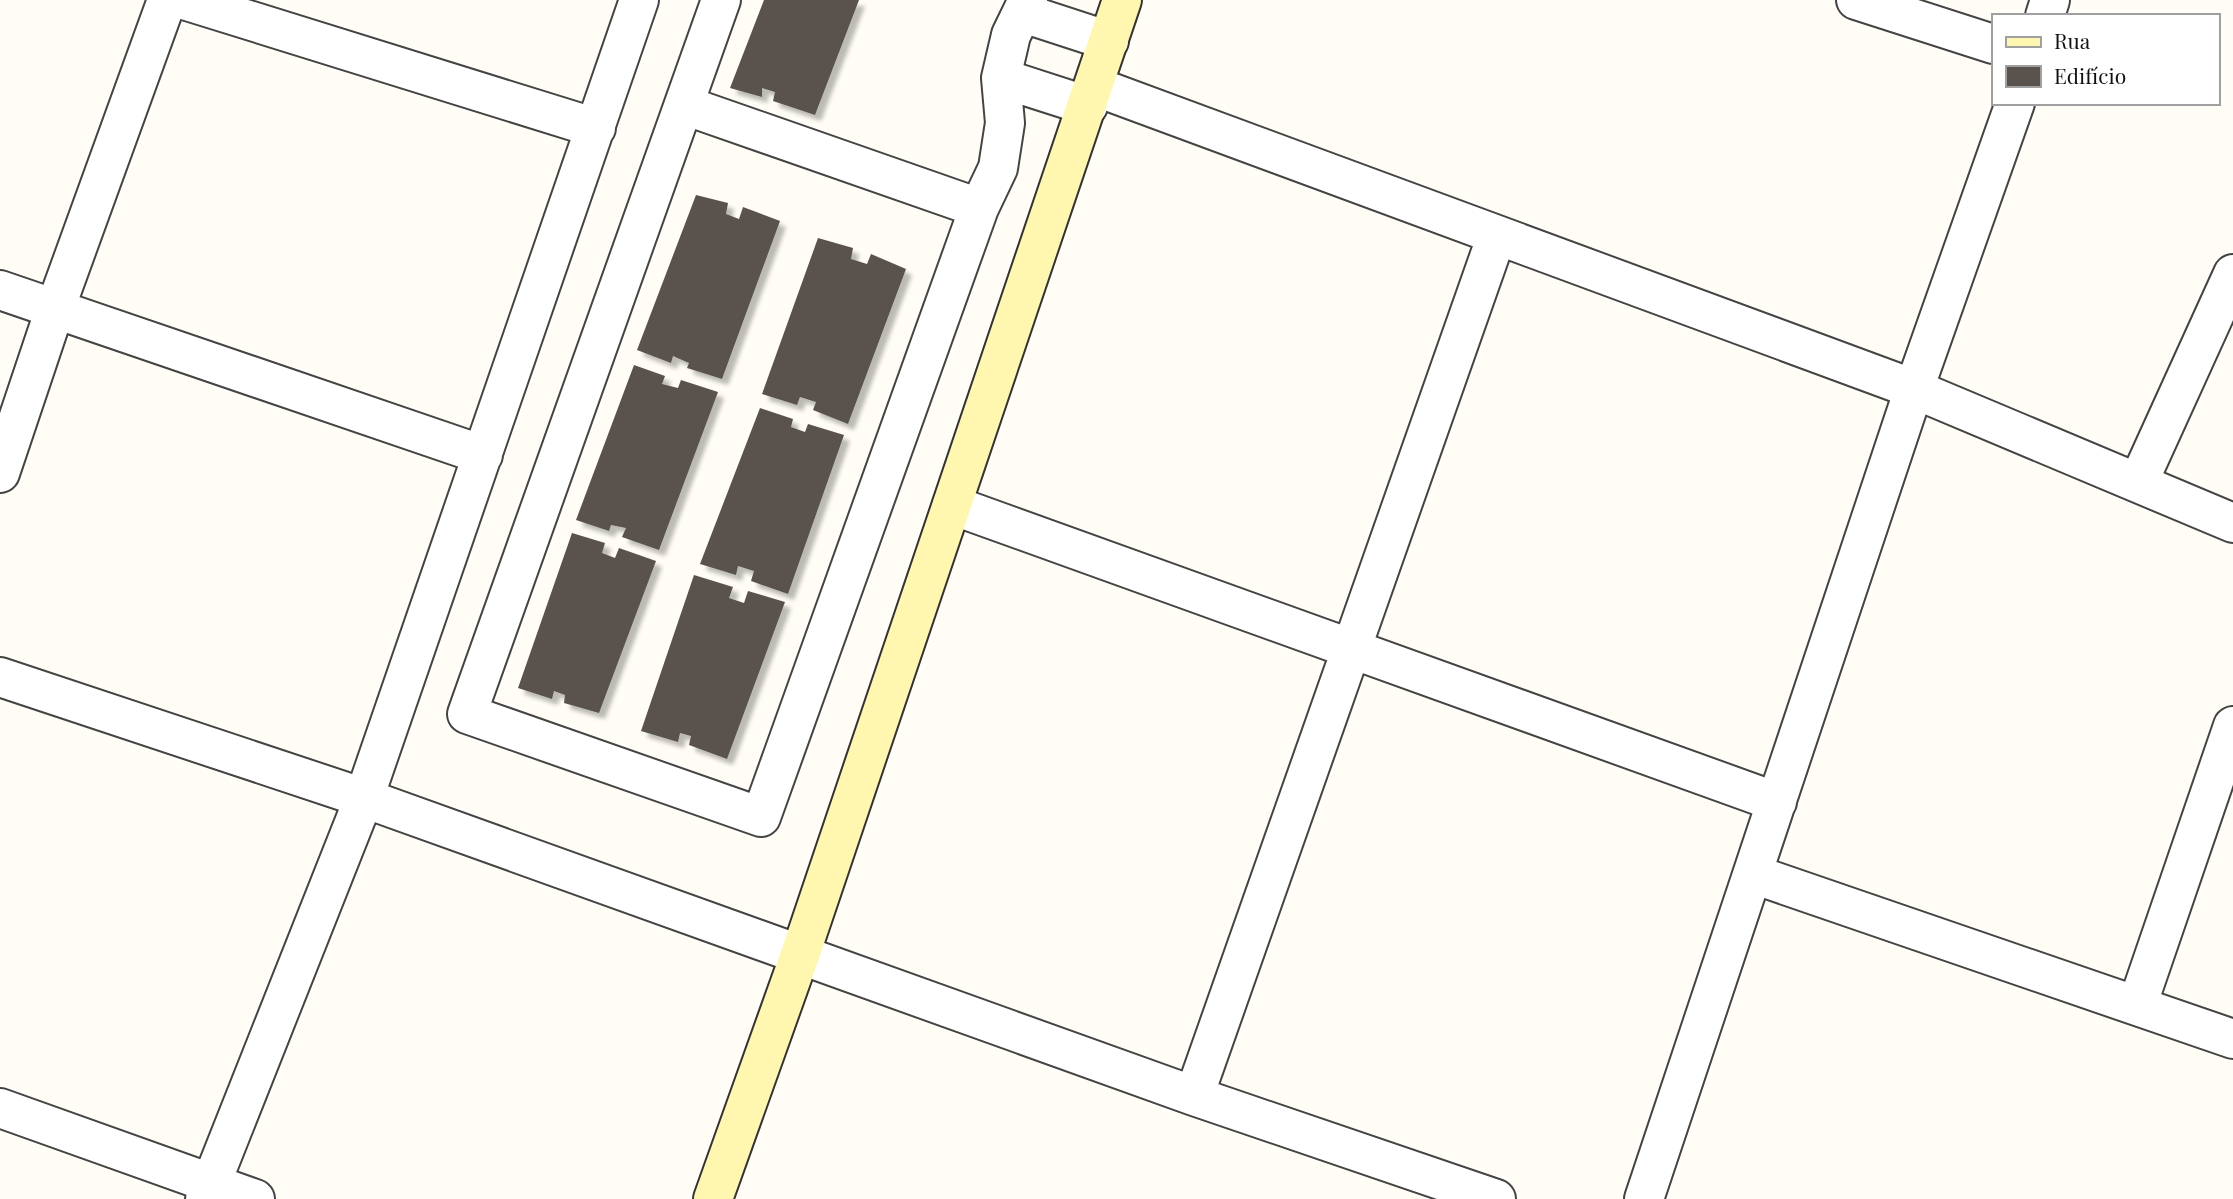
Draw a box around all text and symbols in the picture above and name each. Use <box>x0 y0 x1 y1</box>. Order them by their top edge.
legend <box>1992 14 2219 105</box>
text: Rua <box>2054 26 2091 54</box>
text: Edifício <box>2054 61 2126 89</box>

